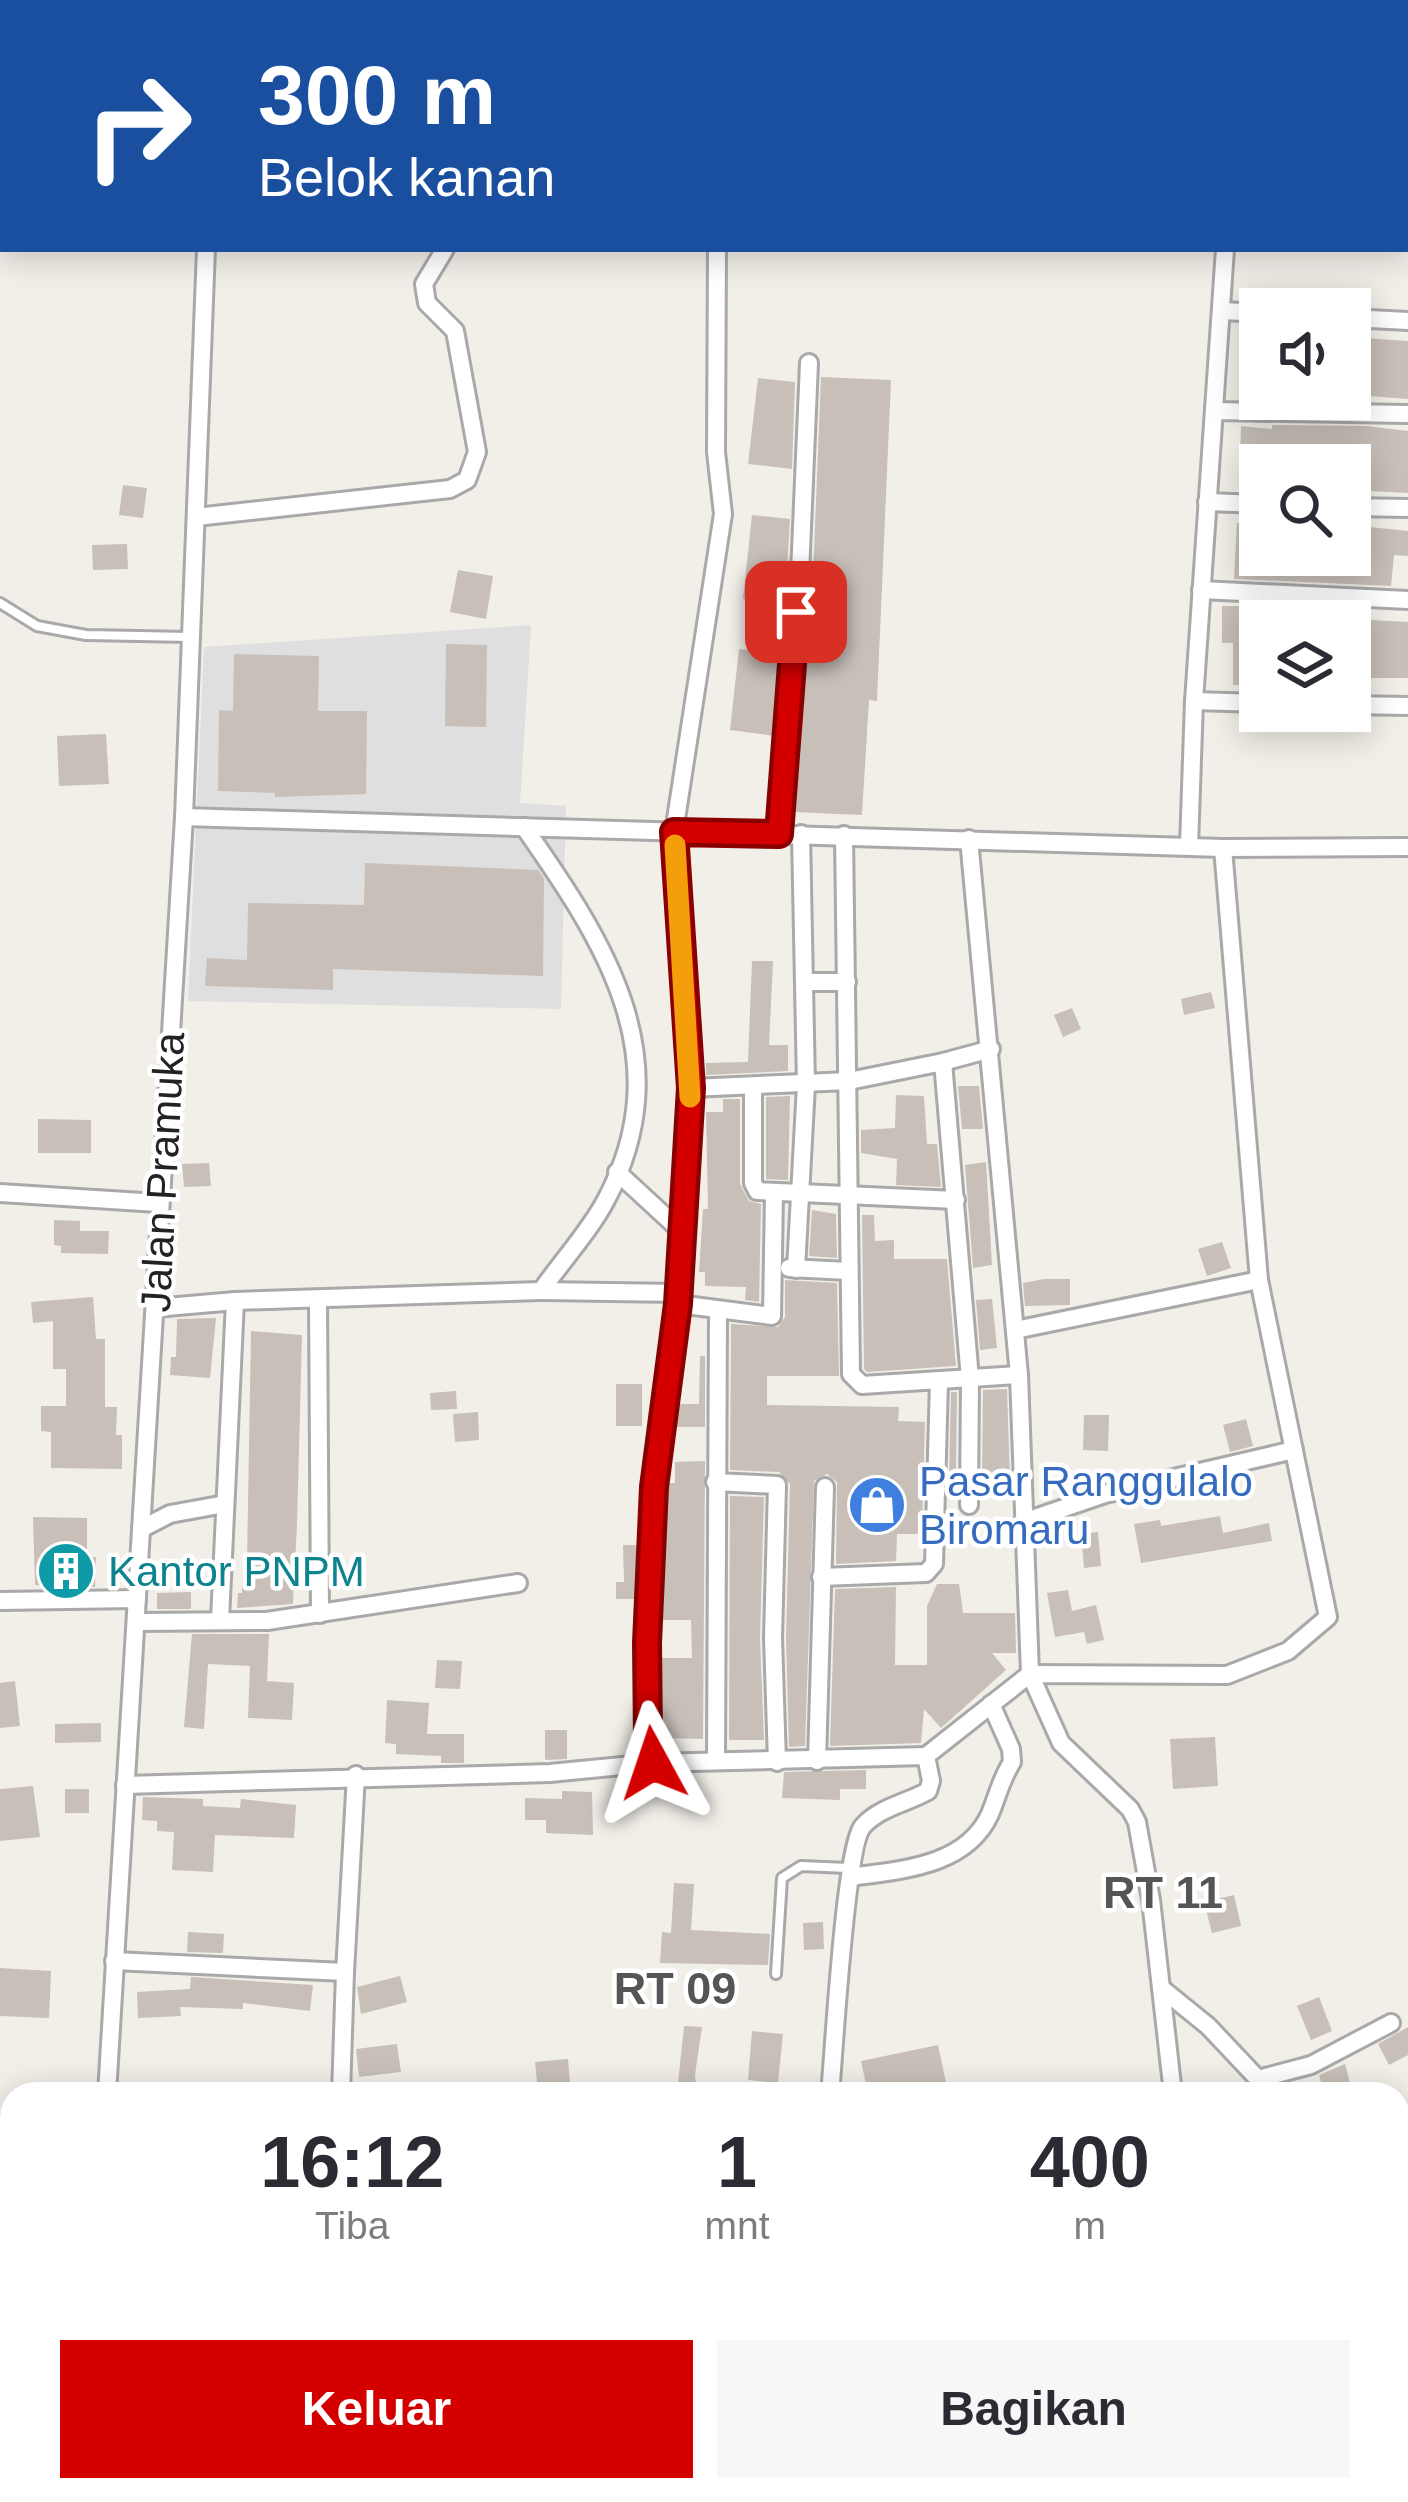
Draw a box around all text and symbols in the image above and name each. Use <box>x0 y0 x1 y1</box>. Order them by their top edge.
icon: right <box>60 48 216 204</box>
text: 300 m <box>258 48 496 142</box>
text: Belok kanan <box>258 147 555 207</box>
map controls <box>1239 288 1371 732</box>
button: sound <box>1239 288 1371 420</box>
button: search <box>1239 444 1371 576</box>
pin <box>745 561 847 663</box>
icon: arrive <box>763 579 829 645</box>
button: layers <box>1239 600 1371 732</box>
street label: Jalan Pramuka <box>132 1030 193 1313</box>
place label: Pasar Ranggulalo Biromaru <box>919 1458 1253 1553</box>
shop icon: Pasar Ranggulalo Biromaru <box>846 1474 908 1536</box>
building icon: Kantor PNPM <box>35 1540 97 1602</box>
place label: Kantor PNPM <box>108 1548 365 1595</box>
position arrow <box>590 1700 716 1826</box>
district label: RT 11 <box>1103 1867 1223 1918</box>
district label: RT 09 <box>614 1963 736 2014</box>
text: 16:12 <box>260 2122 444 2202</box>
text: 1 <box>717 2122 757 2202</box>
text: 400 <box>1030 2122 1150 2202</box>
text: Tiba <box>315 2204 389 2247</box>
text: mnt <box>705 2204 770 2247</box>
text: m <box>1074 2204 1106 2247</box>
button: Keluar <box>60 2340 693 2478</box>
button: Bagikan <box>717 2340 1350 2478</box>

